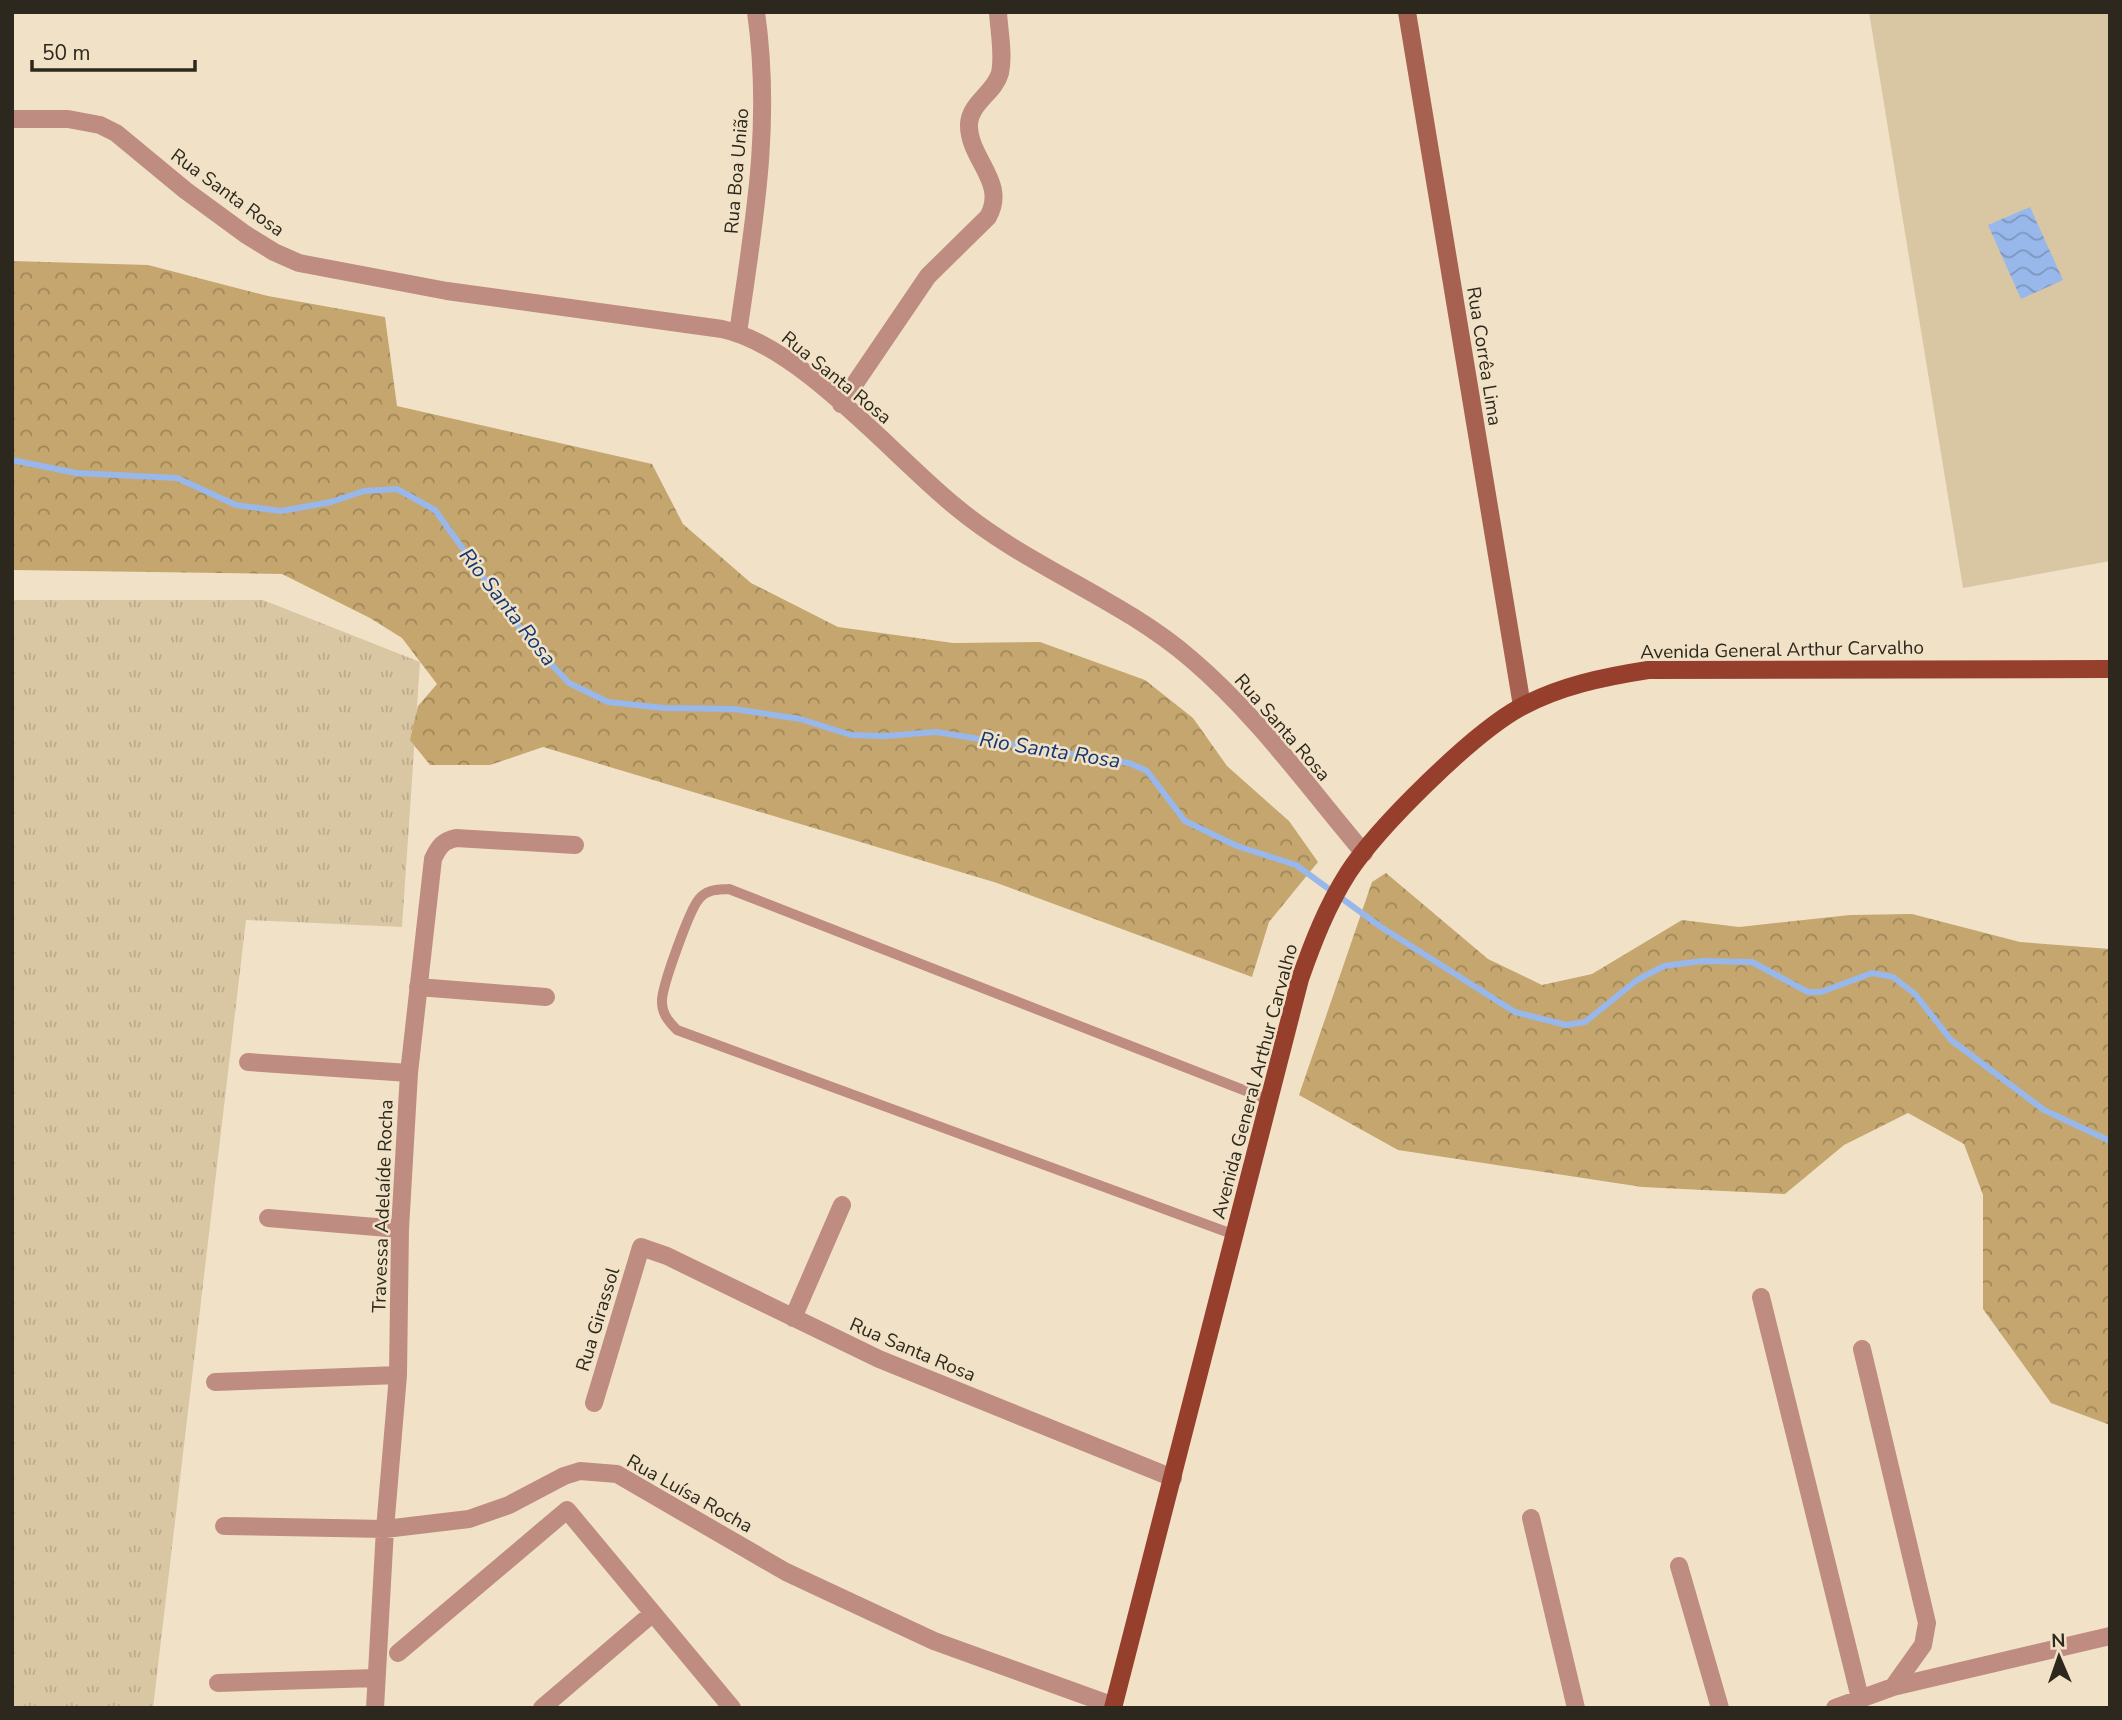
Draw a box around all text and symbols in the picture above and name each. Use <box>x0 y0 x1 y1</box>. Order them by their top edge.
scale bar <box>32 28 194 72</box>
text: 50 m <box>42 39 91 67</box>
street label: Rua Boa União <box>719 107 755 235</box>
street label: Rua Santa Rosa <box>165 143 290 243</box>
street label: Rua Corrêa Lima <box>1460 285 1508 428</box>
street label: Rua Santa Rosa <box>776 325 897 430</box>
water label: Rio Santa Rosa <box>453 542 563 672</box>
street label: Avenida General Arthur Carvalho <box>1640 635 1924 665</box>
street label: Rua Santa Rosa <box>1228 668 1336 787</box>
water label: Rio Santa Rosa <box>977 725 1123 775</box>
street label: Avenida General Arthur Carvalho <box>1206 941 1304 1222</box>
street label: Travessa Adelaíde Rocha <box>366 1099 400 1313</box>
street label: Rua Girassol <box>570 1264 626 1375</box>
street label: Rua Santa Rosa <box>846 1312 980 1388</box>
street label: Rua Luísa Rocha <box>622 1448 757 1539</box>
north arrow <box>2024 1622 2094 1692</box>
text: N <box>2051 1628 2066 1654</box>

